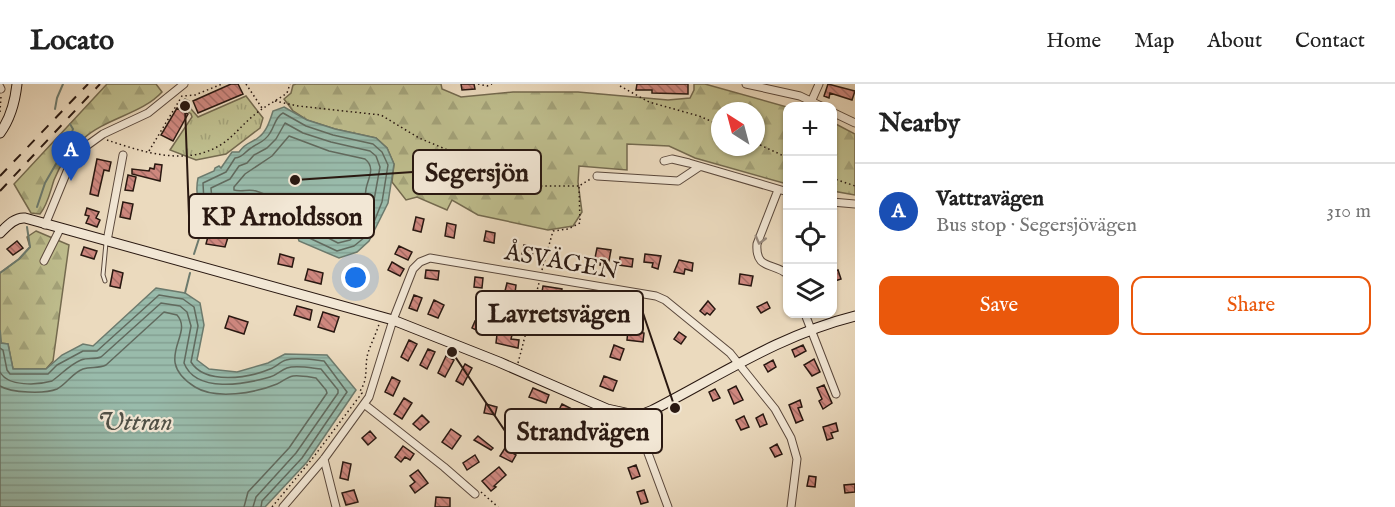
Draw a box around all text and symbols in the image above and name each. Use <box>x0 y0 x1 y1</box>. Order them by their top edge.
text: Locato <box>30 24 114 59</box>
text: Home <box>1046 28 1101 55</box>
text: Map <box>1134 28 1174 55</box>
text: About <box>1207 28 1262 55</box>
text: Contact <box>1295 28 1365 55</box>
north arrow <box>711 102 765 156</box>
map controls <box>783 102 837 318</box>
button: + <box>783 102 837 156</box>
text: Nearby <box>879 107 960 140</box>
pin: A <box>52 132 90 181</box>
callout: Segersjön <box>413 150 541 194</box>
button: − <box>783 156 837 210</box>
text: Segersjön <box>425 157 529 190</box>
text: Vattravägen <box>936 185 1044 213</box>
callout: KP Arnoldsson <box>189 194 374 238</box>
text: A <box>892 199 905 224</box>
text: 310 m <box>1327 199 1371 224</box>
text: KP Arnoldsson <box>201 201 363 234</box>
button: locate <box>783 210 837 264</box>
text: Bus stop · Segersjövägen <box>936 213 1137 238</box>
one-way arrow <box>754 235 767 245</box>
street label: ÅSVÄGEN <box>501 237 621 288</box>
your location <box>341 263 370 292</box>
button: layers <box>783 264 837 318</box>
button: Save <box>879 276 1119 335</box>
button: Share <box>1131 276 1371 335</box>
callout: Lavretsvägen <box>476 291 643 335</box>
text: Lavretsvägen <box>487 298 631 331</box>
water label: Uttran <box>97 406 173 439</box>
callout: Strandvägen <box>505 409 662 453</box>
text: Strandvägen <box>516 416 650 449</box>

